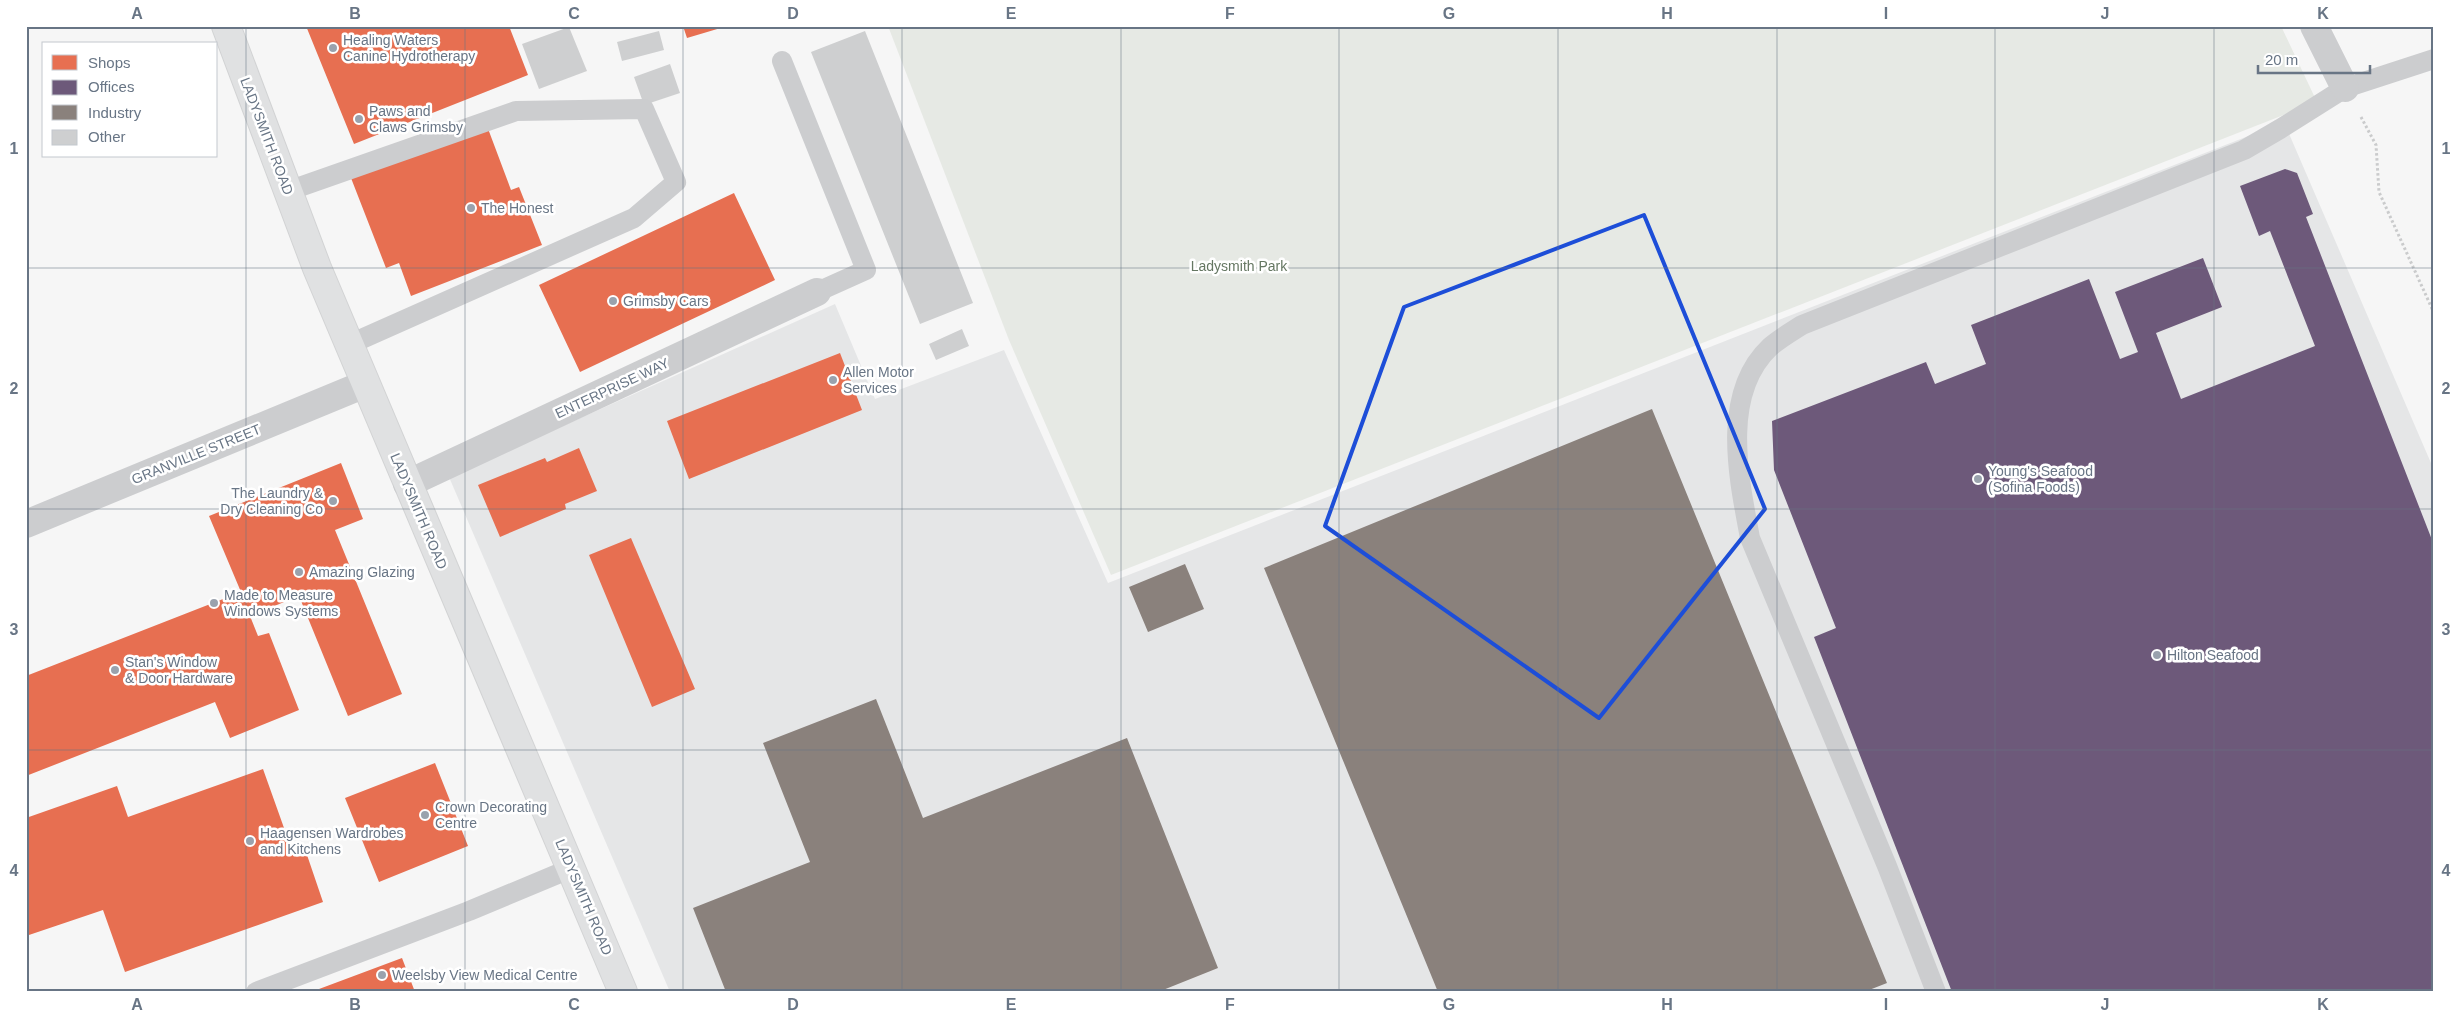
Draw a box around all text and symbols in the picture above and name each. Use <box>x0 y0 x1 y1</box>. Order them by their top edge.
text: A <box>131 5 143 22</box>
text: B <box>349 5 361 22</box>
text: C <box>568 5 580 22</box>
text: D <box>787 5 799 22</box>
text: E <box>1006 5 1017 22</box>
text: F <box>1225 5 1235 22</box>
text: G <box>1443 5 1455 22</box>
text: H <box>1661 5 1673 22</box>
text: I <box>1884 5 1888 22</box>
text: J <box>2101 5 2109 22</box>
text: K <box>2317 5 2329 22</box>
place label: Healing Waters Canine Hydrotherapy <box>343 32 475 64</box>
legend <box>42 42 218 158</box>
marker: Healing Waters Canine Hydrotherapy <box>327 42 339 54</box>
scale bar <box>2258 42 2370 74</box>
text: 20 m <box>2265 51 2298 68</box>
text: Shops <box>88 54 131 71</box>
street label: LADYSMITH ROAD <box>237 75 297 197</box>
text: Offices <box>88 78 134 95</box>
place label: Paws and Claws Grimsby <box>369 103 463 135</box>
text: Industry <box>88 104 142 121</box>
marker: Paws and Claws Grimsby <box>353 113 365 125</box>
text: Other <box>88 128 126 145</box>
text: 1 <box>10 140 19 157</box>
text: 1 <box>2442 140 2451 157</box>
place label: The Honest <box>481 200 553 216</box>
marker: The Honest <box>465 202 477 214</box>
park label: Ladysmith Park <box>1191 258 1288 274</box>
place label: Grimsby Cars <box>623 293 709 309</box>
marker: Grimsby Cars <box>607 295 619 307</box>
street label: ENTERPRISE WAY <box>553 354 672 421</box>
place label: Allen Motor Services <box>843 364 914 396</box>
marker: Allen Motor Services <box>827 374 839 386</box>
text: 2 <box>10 380 19 397</box>
text: 2 <box>2442 380 2451 397</box>
street label: GRANVILLE STREET <box>129 421 263 487</box>
street label: LADYSMITH ROAD <box>387 451 451 571</box>
place label: Young's Seafood (Sofina Foods) <box>1988 463 2093 495</box>
marker: Young's Seafood (Sofina Foods) <box>1972 473 1984 485</box>
place label: The Laundry & Dry Cleaning Co <box>220 485 324 517</box>
marker: The Laundry & Dry Cleaning Co <box>327 495 339 507</box>
place label: Amazing Glazing <box>309 564 415 580</box>
marker: Amazing Glazing <box>293 566 305 578</box>
place label: Made to Measure Windows Systems <box>224 587 338 619</box>
marker: Made to Measure Windows Systems <box>208 597 220 609</box>
text: 3 <box>10 621 19 638</box>
text: 3 <box>2442 621 2451 638</box>
place label: Hilton Seafood <box>2167 647 2259 663</box>
marker: Hilton Seafood <box>2151 649 2163 661</box>
place label: Stan's Window & Door Hardware <box>125 654 233 686</box>
marker: Stan's Window & Door Hardware <box>109 664 121 676</box>
place label: Crown Decorating Centre <box>435 799 547 831</box>
marker: Crown Decorating Centre <box>419 809 431 821</box>
place label: Haagensen Wardrobes and Kitchens <box>260 825 403 857</box>
marker: Haagensen Wardrobes and Kitchens <box>244 835 256 847</box>
street label: LADYSMITH ROAD <box>552 837 616 957</box>
text: 4 <box>10 862 19 879</box>
text: 4 <box>2442 862 2451 879</box>
place label: Weelsby View Medical Centre <box>392 967 578 983</box>
marker: Weelsby View Medical Centre <box>376 969 388 981</box>
text: A <box>131 996 143 1013</box>
text: B <box>349 996 361 1013</box>
text: C <box>568 996 580 1013</box>
text: D <box>787 996 799 1013</box>
text: E <box>1006 996 1017 1013</box>
text: F <box>1225 996 1235 1013</box>
text: G <box>1443 996 1455 1013</box>
text: H <box>1661 996 1673 1013</box>
text: I <box>1884 996 1888 1013</box>
text: J <box>2101 996 2109 1013</box>
text: K <box>2317 996 2329 1013</box>

